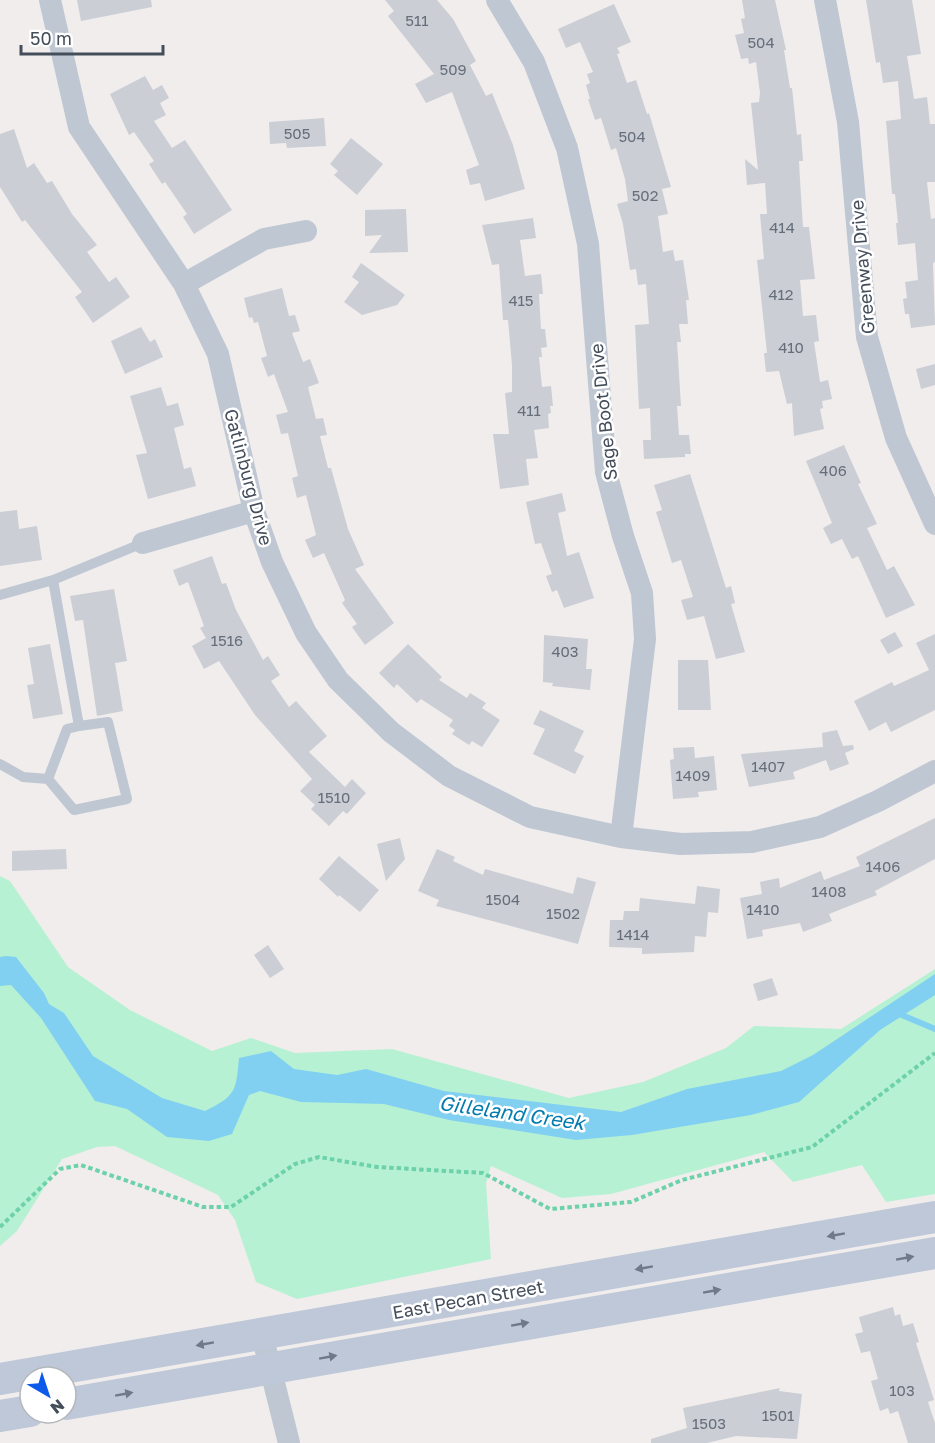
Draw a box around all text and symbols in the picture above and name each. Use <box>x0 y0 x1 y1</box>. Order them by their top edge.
house number: 511 <box>405 11 429 29</box>
scale bar <box>21 18 164 56</box>
text: 50 m <box>30 27 72 49</box>
house number: 504 <box>747 33 775 51</box>
house number: 509 <box>439 60 467 78</box>
house number: 505 <box>284 124 310 142</box>
house number: 504 <box>618 127 646 145</box>
house number: 502 <box>632 186 658 204</box>
street label: Greenway Drive <box>845 199 879 335</box>
house number: 414 <box>769 218 795 236</box>
house number: 412 <box>768 285 794 303</box>
house number: 415 <box>508 291 534 309</box>
house number: 410 <box>778 338 804 356</box>
street label: Sage Boot Drive <box>585 342 621 482</box>
house number: 411 <box>517 401 541 419</box>
street label: Gatlinburg Drive <box>220 406 278 548</box>
house number: 406 <box>819 461 847 479</box>
house number: 1516 <box>211 631 243 649</box>
house number: 403 <box>551 642 579 660</box>
house number: 1407 <box>751 757 785 775</box>
house number: 1409 <box>676 766 710 784</box>
house number: 1510 <box>318 788 350 806</box>
house number: 1406 <box>866 857 900 875</box>
house number: 1408 <box>812 882 846 900</box>
house number: 1504 <box>486 890 520 908</box>
house number: 1410 <box>746 900 780 918</box>
house number: 1502 <box>546 904 580 922</box>
house number: 1414 <box>617 925 649 943</box>
water label: Gilleland Creek <box>438 1090 589 1134</box>
one-way arrow <box>826 1231 845 1240</box>
one-way arrow <box>895 1253 914 1262</box>
one-way arrow <box>634 1264 653 1273</box>
street label: East Pecan Street <box>391 1275 545 1323</box>
one-way arrow <box>703 1286 722 1295</box>
one-way arrow <box>511 1319 530 1328</box>
one-way arrow <box>195 1340 214 1349</box>
one-way arrow <box>319 1352 338 1361</box>
north arrow <box>18 1365 78 1425</box>
house number: 103 <box>889 1381 915 1399</box>
one-way arrow <box>114 1389 133 1398</box>
text: N <box>46 1395 68 1418</box>
house number: 1501 <box>762 1406 794 1424</box>
house number: 1503 <box>692 1414 726 1432</box>

